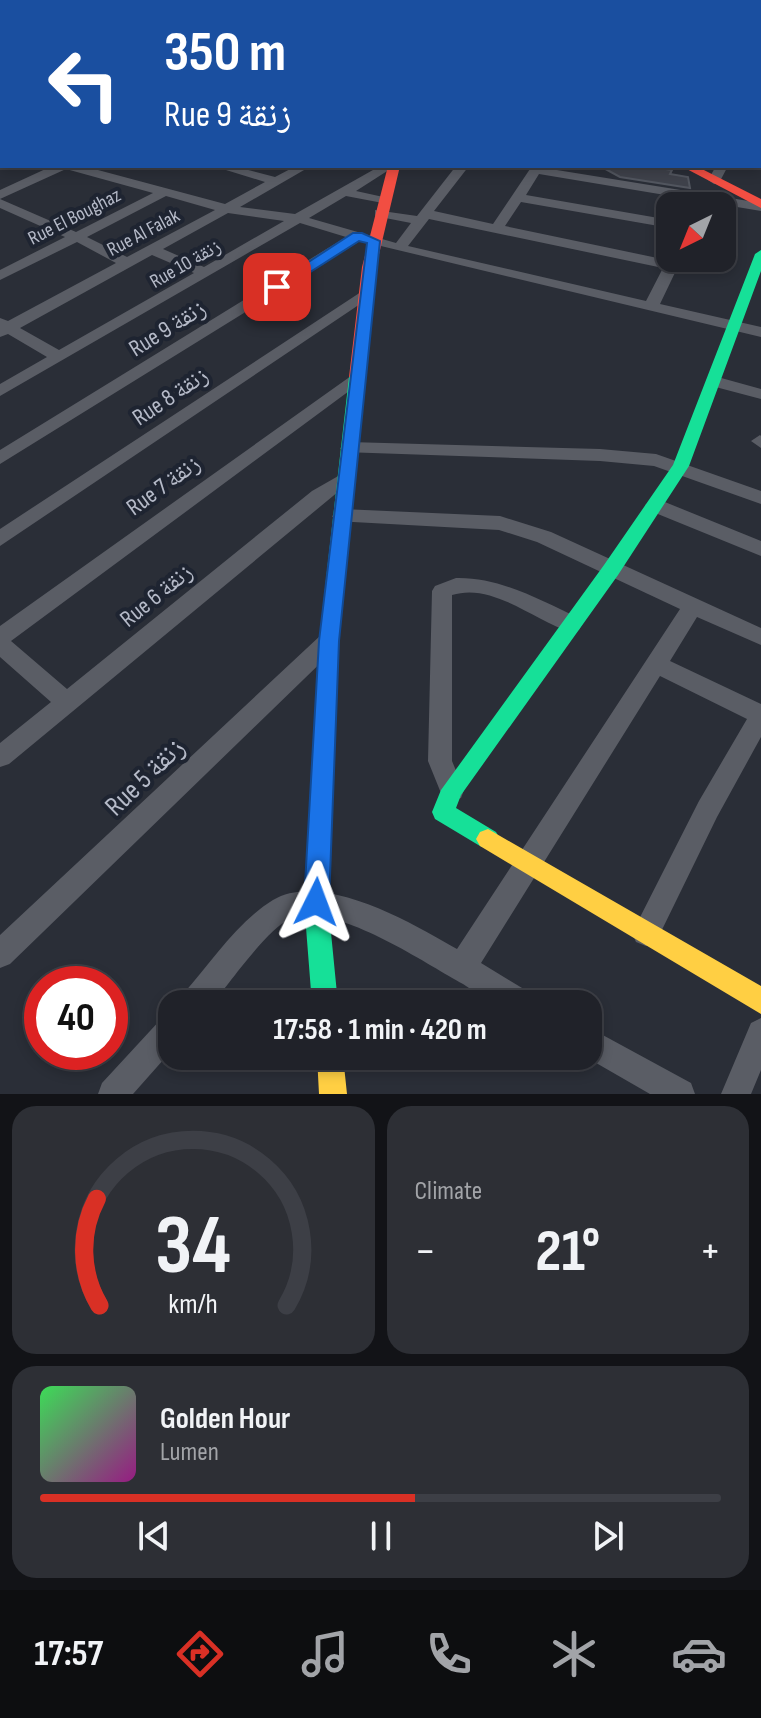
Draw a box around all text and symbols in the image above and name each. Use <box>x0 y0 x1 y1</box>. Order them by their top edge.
text: 350 m <box>164 20 286 87</box>
icon: left <box>32 32 136 136</box>
text: Rue 9 زنقة <box>164 94 292 137</box>
street label: Rue El Boughaz <box>24 183 125 250</box>
north arrow <box>656 192 736 272</box>
map controls <box>656 192 736 272</box>
street label: Rue Al Falak <box>103 204 184 262</box>
street label: Rue 10 زنقة <box>146 234 225 294</box>
pin <box>243 253 311 321</box>
icon: arrive <box>255 265 299 309</box>
street label: Rue 9 زنقة <box>124 294 211 363</box>
street label: Rue 8 زنقة <box>127 361 214 432</box>
street label: Rue 7 زنقة <box>121 449 206 522</box>
street label: Rue 6 زنقة <box>114 557 198 633</box>
street label: Rue 5 زنقة <box>98 731 192 823</box>
position arrow <box>274 860 358 944</box>
speed limit sign: 40 <box>24 966 128 1070</box>
text: 17:58 · 1 min · 420 m <box>273 1012 487 1048</box>
text: Climate <box>415 1176 482 1207</box>
text: 34 <box>155 1197 231 1297</box>
text: 21° <box>535 1216 600 1288</box>
text: − <box>415 1225 436 1278</box>
text: + <box>699 1225 721 1278</box>
text: km/h <box>169 1287 218 1322</box>
text: Golden Hour <box>160 1401 290 1437</box>
text: Lumen <box>160 1437 219 1468</box>
icon: previous <box>132 1514 176 1558</box>
icon: pause <box>359 1514 403 1558</box>
icon: next <box>586 1514 630 1558</box>
icon: directions <box>172 1626 228 1682</box>
icon: music <box>297 1626 353 1682</box>
icon: phone <box>421 1626 477 1682</box>
icon: climate <box>546 1626 602 1682</box>
icon: car <box>671 1626 727 1682</box>
text: 17:57 <box>34 1633 103 1676</box>

